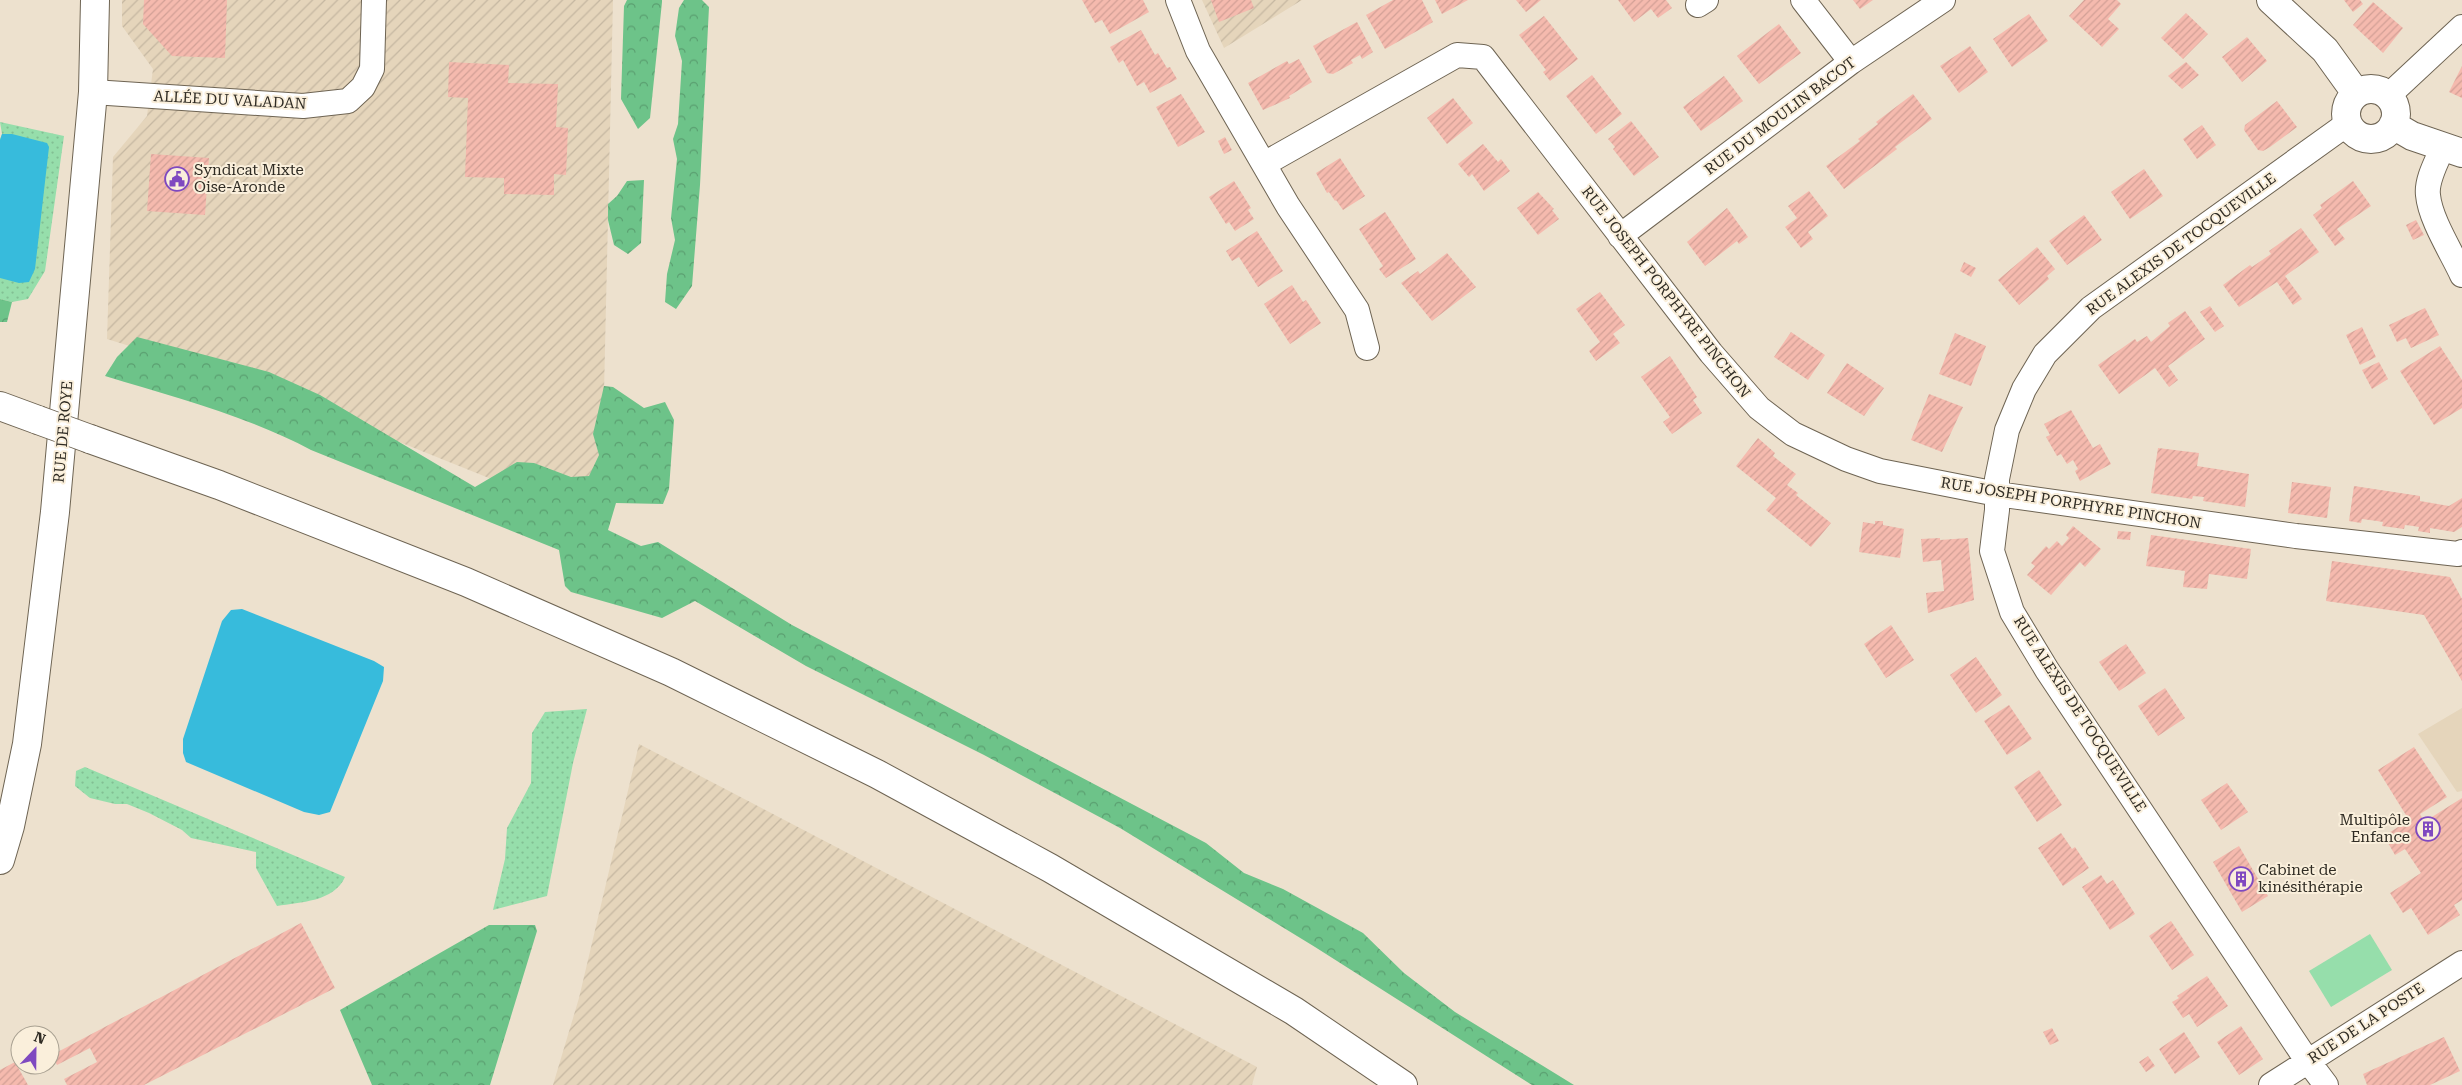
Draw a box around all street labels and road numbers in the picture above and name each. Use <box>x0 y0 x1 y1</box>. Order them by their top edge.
street label: RUE DU MOULIN BACOT <box>1701 53 1859 179</box>
street label: ALLÉE DU VALADAN <box>153 87 307 113</box>
street label: RUE ALEXIS DE TOCQUEVILLE <box>2083 169 2279 319</box>
street label: RUE JOSEPH PORPHYRE PINCHON <box>1578 183 1754 401</box>
street label: RUE DE ROYE <box>50 380 76 484</box>
street label: RUE JOSEPH PORPHYRE PINCHON <box>1939 474 2203 532</box>
street label: RUE ALEXIS DE TOCQUEVILLE <box>2010 613 2150 815</box>
street label: RUE DE LA POSTE <box>2305 979 2427 1067</box>

